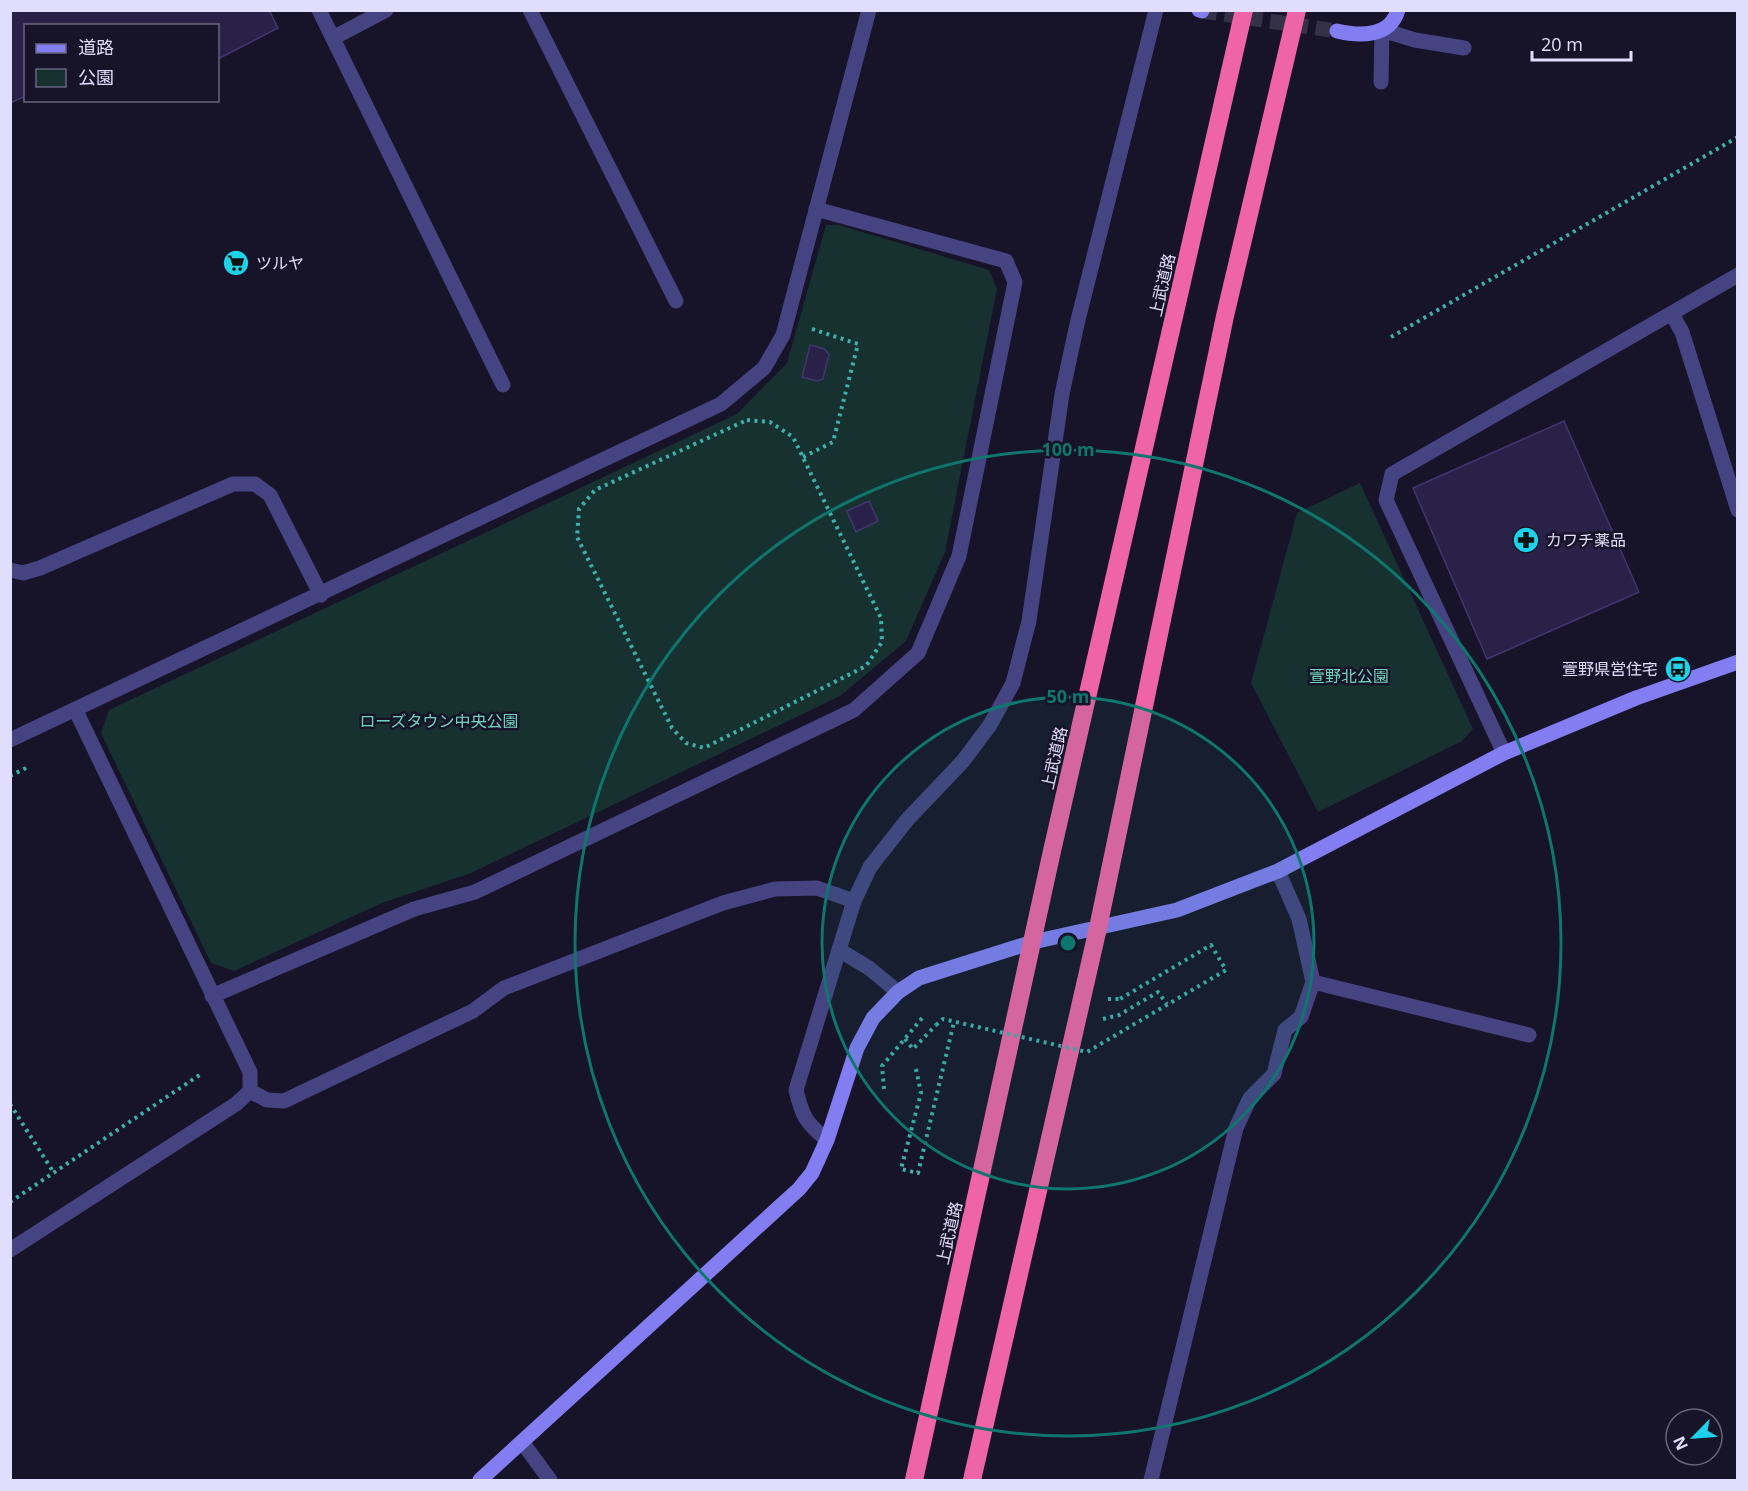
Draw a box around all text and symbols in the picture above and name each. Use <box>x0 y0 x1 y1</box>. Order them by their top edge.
legend <box>24 24 219 102</box>
scale bar <box>1532 24 1631 62</box>
text: 20 m <box>1541 32 1583 56</box>
text: 道路 <box>78 35 114 59</box>
text: 公園 <box>78 65 114 89</box>
supermarket icon: ツルヤ <box>221 248 251 278</box>
street label: 上武道路 <box>1144 251 1180 319</box>
place label: ツルヤ <box>256 252 304 274</box>
text: 100 m <box>1041 437 1095 461</box>
pharmacy icon: カワチ薬品 <box>1511 525 1541 555</box>
place label: カワチ薬品 <box>1546 529 1626 551</box>
bus stop icon: 萱野県営住宅 <box>1663 654 1693 684</box>
place label: 萱野県営住宅 <box>1562 658 1658 680</box>
park label: 萱野北公園 <box>1309 665 1389 687</box>
text: 50 m <box>1047 684 1089 708</box>
park label: ローズタウン中央公園 <box>359 710 519 732</box>
street label: 上武道路 <box>1036 724 1072 792</box>
centre of rings <box>1058 933 1078 953</box>
street label: 上武道路 <box>931 1199 967 1267</box>
north arrow <box>1664 1407 1724 1467</box>
text: N <box>1668 1433 1693 1454</box>

